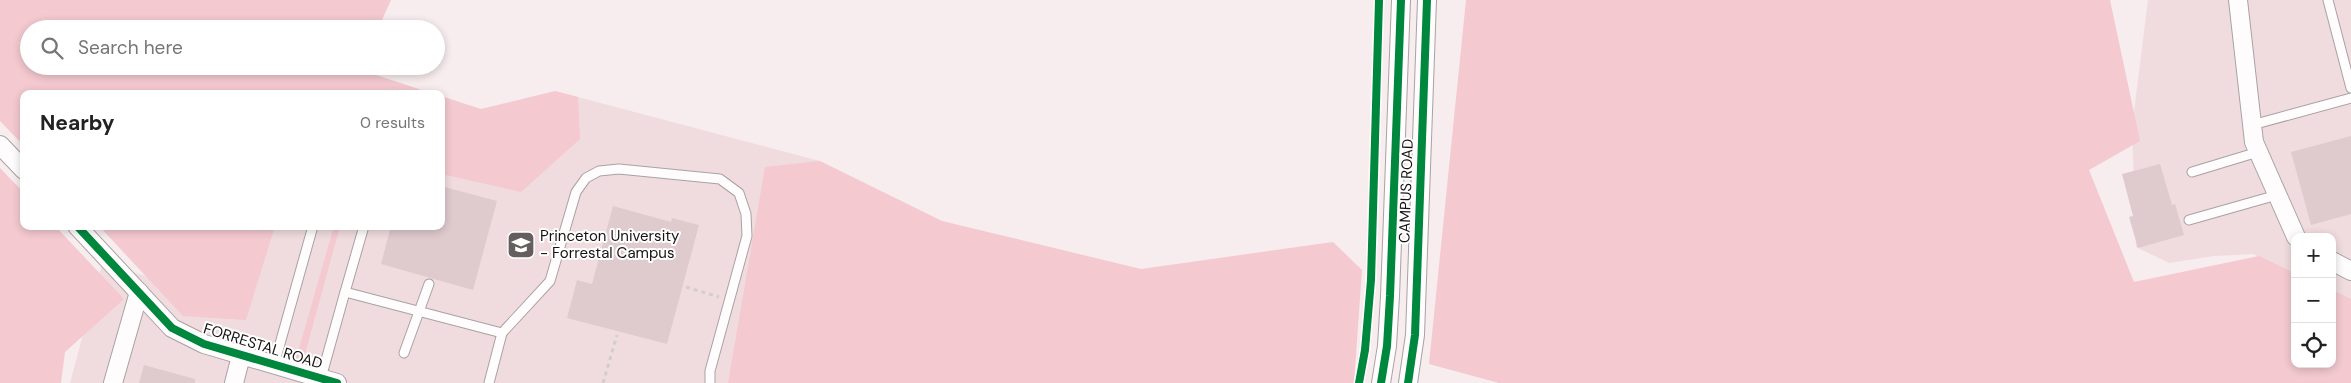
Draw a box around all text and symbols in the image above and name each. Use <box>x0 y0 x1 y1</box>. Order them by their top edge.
search box <box>20 20 445 75</box>
icon: search <box>38 34 66 62</box>
text: Search here <box>78 35 183 60</box>
text: Nearby <box>40 109 114 137</box>
text: 0 results <box>360 112 425 133</box>
street label: CAMPUS ROAD <box>1394 139 1418 243</box>
place label: Princeton University - Forrestal Campus <box>540 226 680 263</box>
school or university icon: Princeton University - Forrestal Campus <box>506 230 536 260</box>
map controls <box>2291 233 2336 368</box>
button: + <box>2291 233 2336 278</box>
button: − <box>2291 278 2336 323</box>
street label: FORRESTAL ROAD <box>201 318 325 374</box>
button: locate <box>2291 323 2336 368</box>

